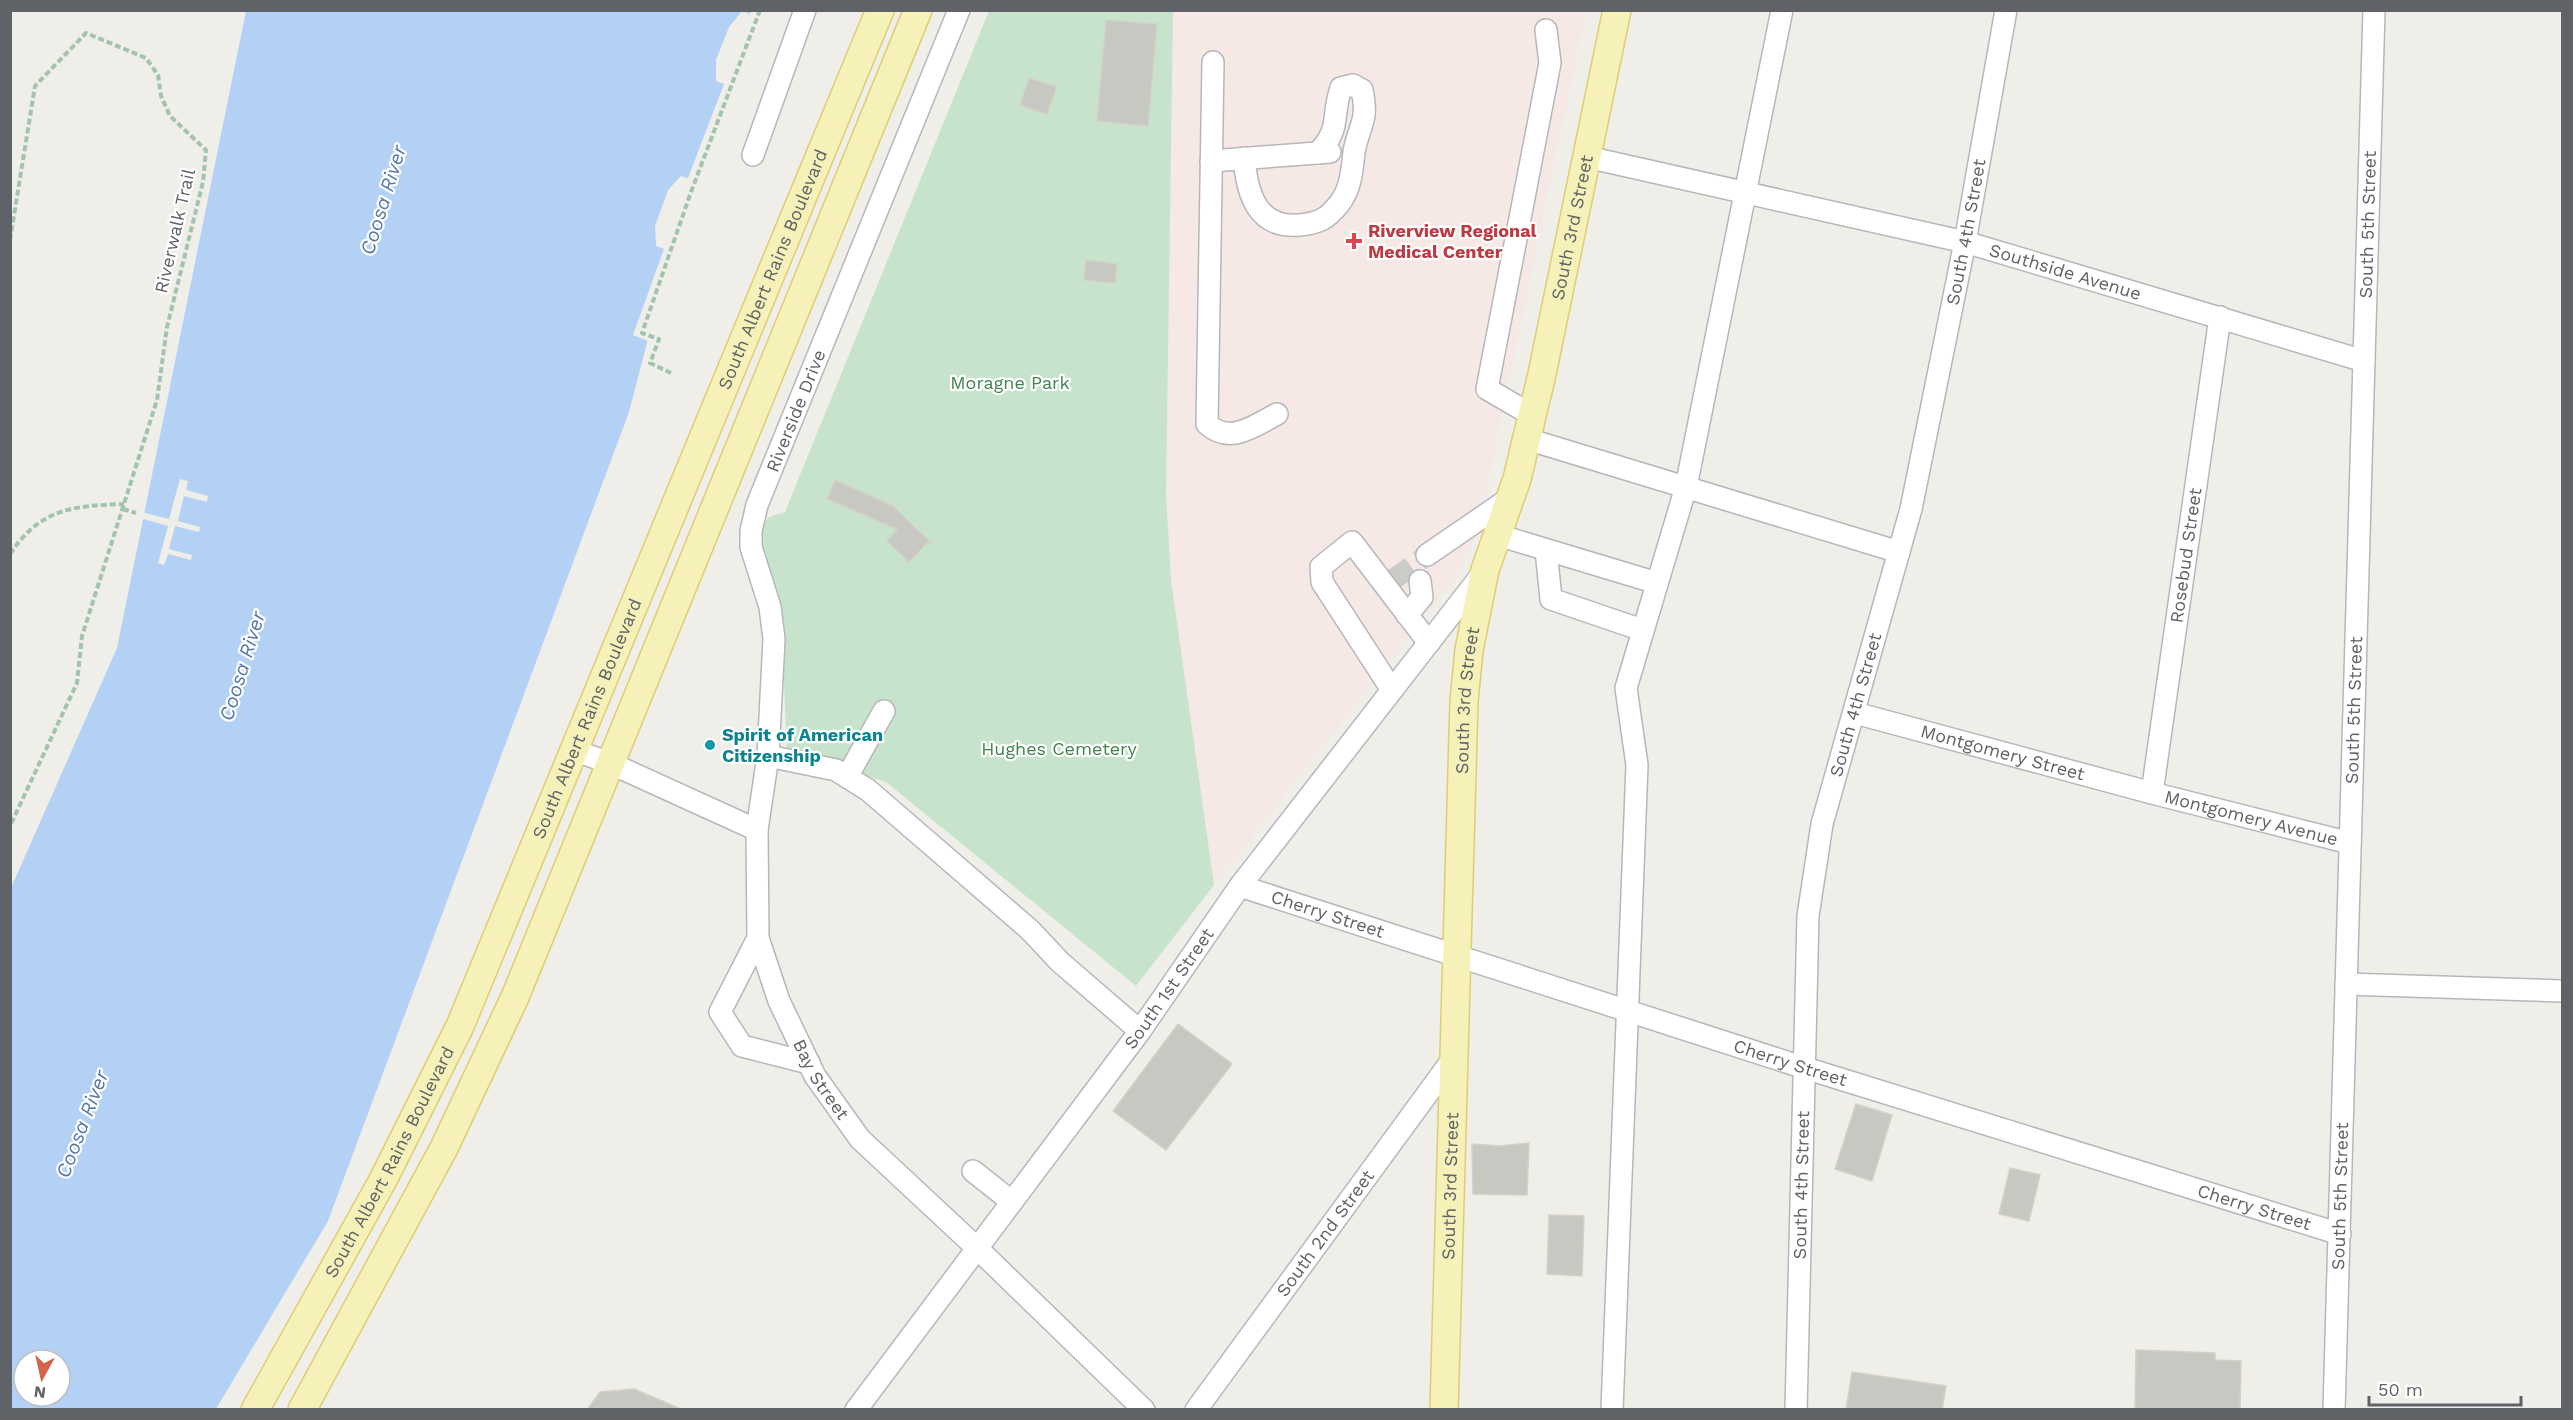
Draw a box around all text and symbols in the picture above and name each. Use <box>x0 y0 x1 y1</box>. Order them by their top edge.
water label: Coosa River <box>355 141 411 258</box>
street label: South Albert Rains Boulevard <box>713 146 831 393</box>
street label: South 5th Street <box>2355 150 2380 299</box>
street label: South 3rd Street <box>1547 153 1597 302</box>
street label: South 4th Street <box>1942 157 1990 307</box>
street label: Riverwalk Trail <box>150 166 199 295</box>
place label: Riverview Regional Medical Center <box>1368 220 1537 262</box>
marker: Riverview Regional Medical Center <box>1345 232 1363 250</box>
street label: Southside Avenue <box>1987 239 2144 304</box>
street label: Riverside Drive <box>761 347 830 475</box>
park label: Moragne Park <box>950 372 1070 393</box>
street label: Rosebud Street <box>2165 486 2206 624</box>
street label: South Albert Rains Boulevard <box>528 595 646 842</box>
water label: Coosa River <box>214 607 270 724</box>
street label: South 3rd Street <box>1451 625 1483 774</box>
street label: South 4th Street <box>1825 630 1886 779</box>
street label: South 5th Street <box>2341 636 2366 784</box>
street label: Montgomery Street <box>1918 720 2088 785</box>
place label: Spirit of American Citizenship <box>722 724 883 766</box>
marker: Spirit of American Citizenship <box>703 738 717 752</box>
park label: Hughes Cemetery <box>981 738 1137 759</box>
street label: Montgomery Avenue <box>2163 786 2340 850</box>
street label: Cherry Street <box>1268 886 1387 942</box>
street label: South 1st Street <box>1119 923 1218 1053</box>
street label: Cherry Street <box>1731 1035 1850 1091</box>
street label: Bay Street <box>789 1036 854 1124</box>
street label: South Albert Rains Boulevard <box>320 1043 458 1281</box>
water label: Coosa River <box>50 1066 114 1181</box>
street label: South 4th Street <box>1789 1110 1813 1259</box>
street label: South 3rd Street <box>1437 1112 1462 1260</box>
street label: South 5th Street <box>2327 1121 2352 1270</box>
street label: South 2nd Street <box>1272 1165 1378 1300</box>
street label: Cherry Street <box>2195 1179 2314 1235</box>
north arrow <box>12 1348 72 1408</box>
scale bar <box>2369 1369 2520 1407</box>
text: 50 m <box>2378 1379 2423 1400</box>
text: N <box>33 1382 47 1403</box>

